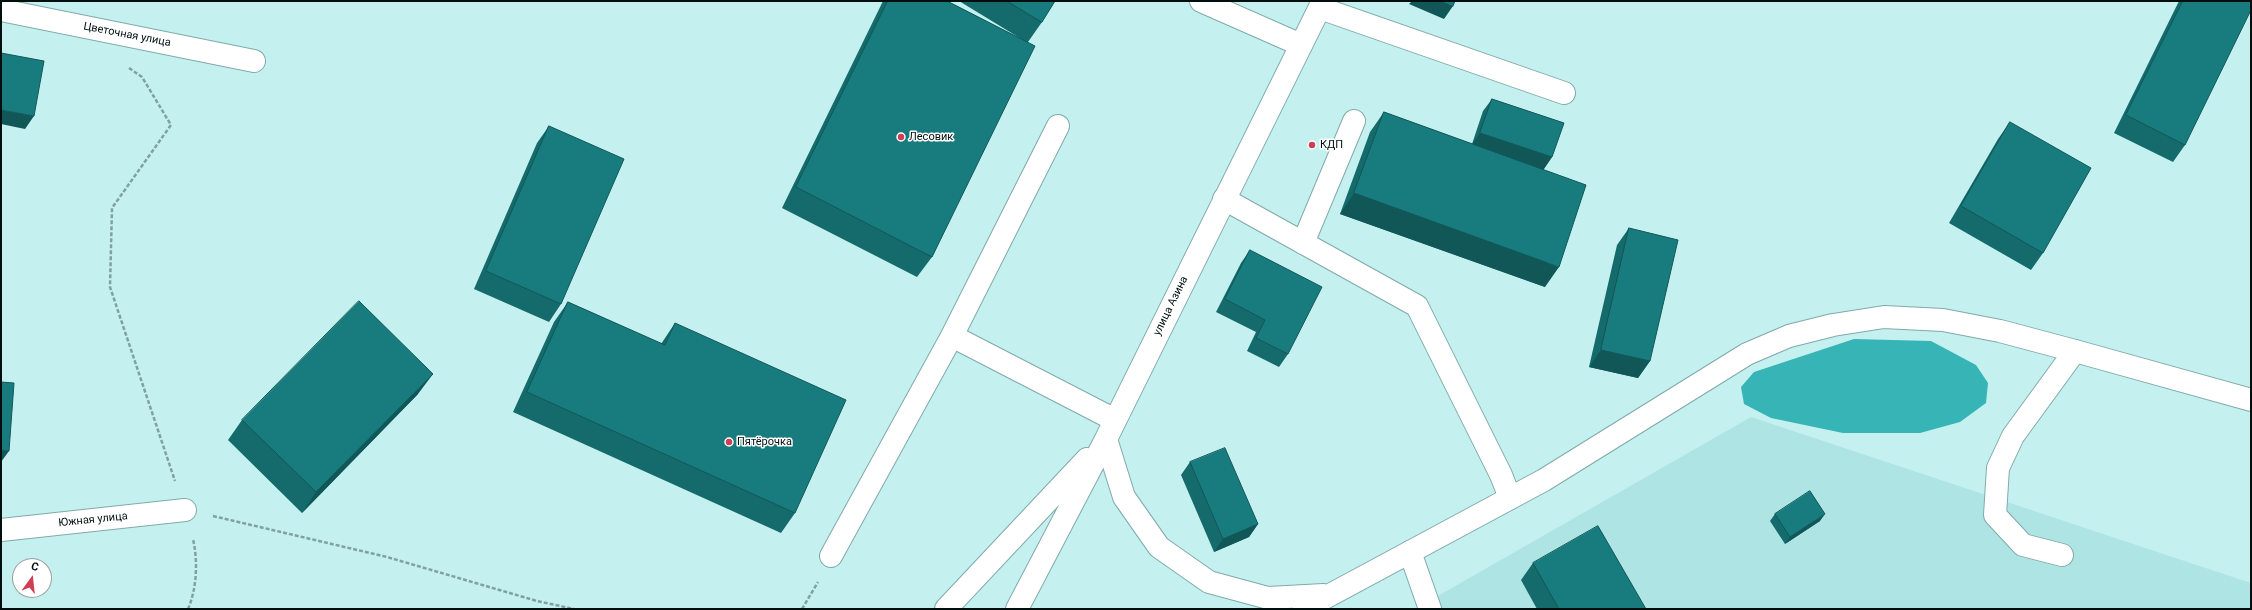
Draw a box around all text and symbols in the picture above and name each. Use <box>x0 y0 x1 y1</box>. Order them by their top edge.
street label: Цветочная улица <box>82 20 172 50</box>
place label: Лесовик <box>909 130 953 144</box>
marker: Лесовик <box>896 132 906 142</box>
place label: КДП <box>1320 138 1343 152</box>
marker: КДП <box>1307 140 1317 150</box>
street label: улица Азина <box>1151 274 1191 338</box>
place label: Пятёрочка <box>737 435 792 449</box>
marker: Пятёрочка <box>724 437 734 447</box>
street label: Южная улица <box>58 510 128 530</box>
north arrow <box>12 558 52 598</box>
text: С <box>30 560 40 574</box>

